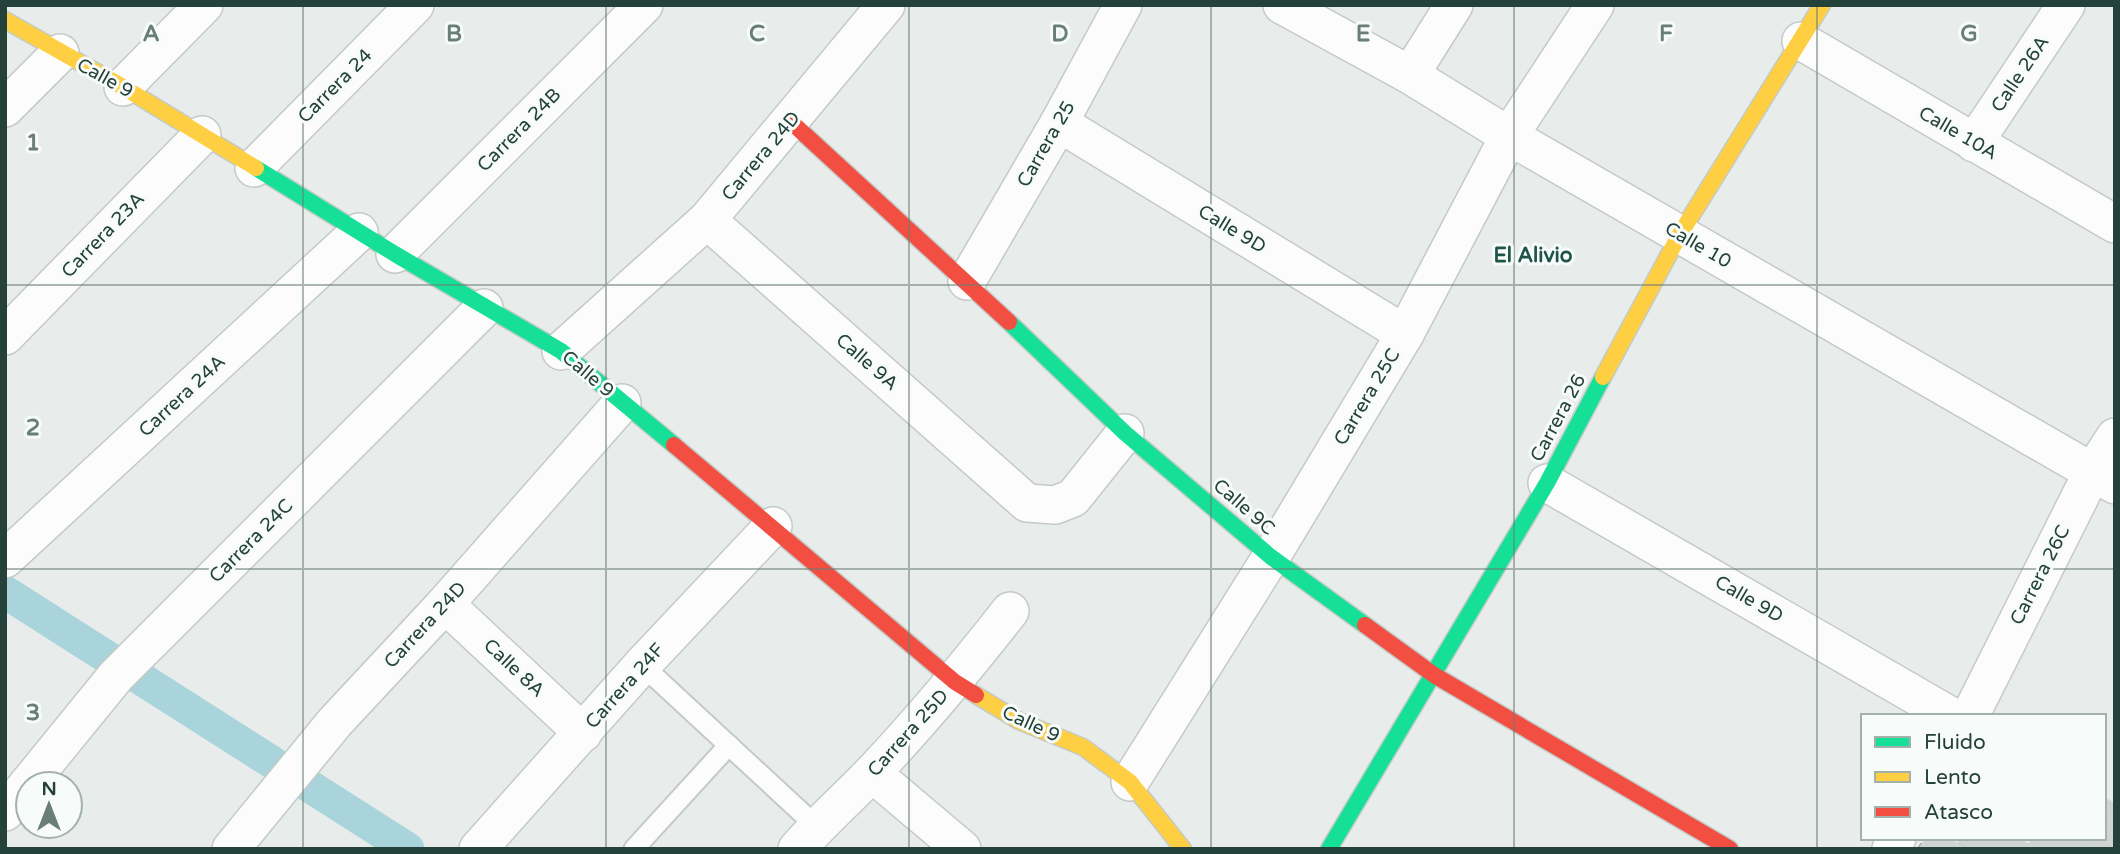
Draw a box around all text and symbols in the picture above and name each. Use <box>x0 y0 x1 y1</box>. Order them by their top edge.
text: A <box>142 20 160 48</box>
text: B <box>446 20 462 48</box>
text: C <box>749 20 765 48</box>
text: D <box>1051 20 1069 48</box>
text: E <box>1356 20 1370 48</box>
text: F <box>1659 20 1673 48</box>
text: G <box>1960 20 1978 48</box>
street label: Calle 26A <box>1987 32 2053 116</box>
street label: Carrera 24 <box>293 44 377 128</box>
street label: Calle 9 <box>73 54 137 102</box>
street label: Carrera 24B <box>473 84 565 176</box>
street label: Carrera 25 <box>1013 97 1079 191</box>
street label: Calle 10A <box>1915 102 2001 164</box>
street label: Carrera 24D <box>717 107 805 205</box>
text: 1 <box>26 129 40 157</box>
street label: Carrera 23A <box>57 188 149 282</box>
street label: Calle 9D <box>1194 200 1270 258</box>
street label: Calle 10 <box>1661 217 1735 273</box>
district label: El Alivio <box>1493 243 1573 268</box>
street label: Calle 9A <box>831 329 903 395</box>
street label: Carrera 25C <box>1330 345 1404 449</box>
street label: Calle 9 <box>558 346 618 402</box>
street label: Carrera 24A <box>134 350 230 442</box>
street label: Carrera 26 <box>1526 371 1590 465</box>
text: 2 <box>26 414 40 442</box>
street label: Calle 9C <box>1209 474 1279 540</box>
street label: Carrera 24C <box>205 495 297 587</box>
street label: Carrera 26C <box>2005 522 2075 628</box>
street label: Calle 9D <box>1711 571 1787 627</box>
street label: Carrera 24D <box>379 577 471 673</box>
street label: Calle 8A <box>479 634 549 702</box>
street label: Carrera 24F <box>581 639 669 733</box>
street label: Carrera 25D <box>863 685 953 781</box>
text: 3 <box>26 699 40 727</box>
street label: Calle 9 <box>999 701 1063 747</box>
legend <box>1861 714 2106 840</box>
text: Fluido <box>1924 730 1986 755</box>
text: Lento <box>1924 765 1981 790</box>
north arrow <box>14 770 84 840</box>
text: N <box>41 778 57 800</box>
text: Atasco <box>1924 800 1993 825</box>

